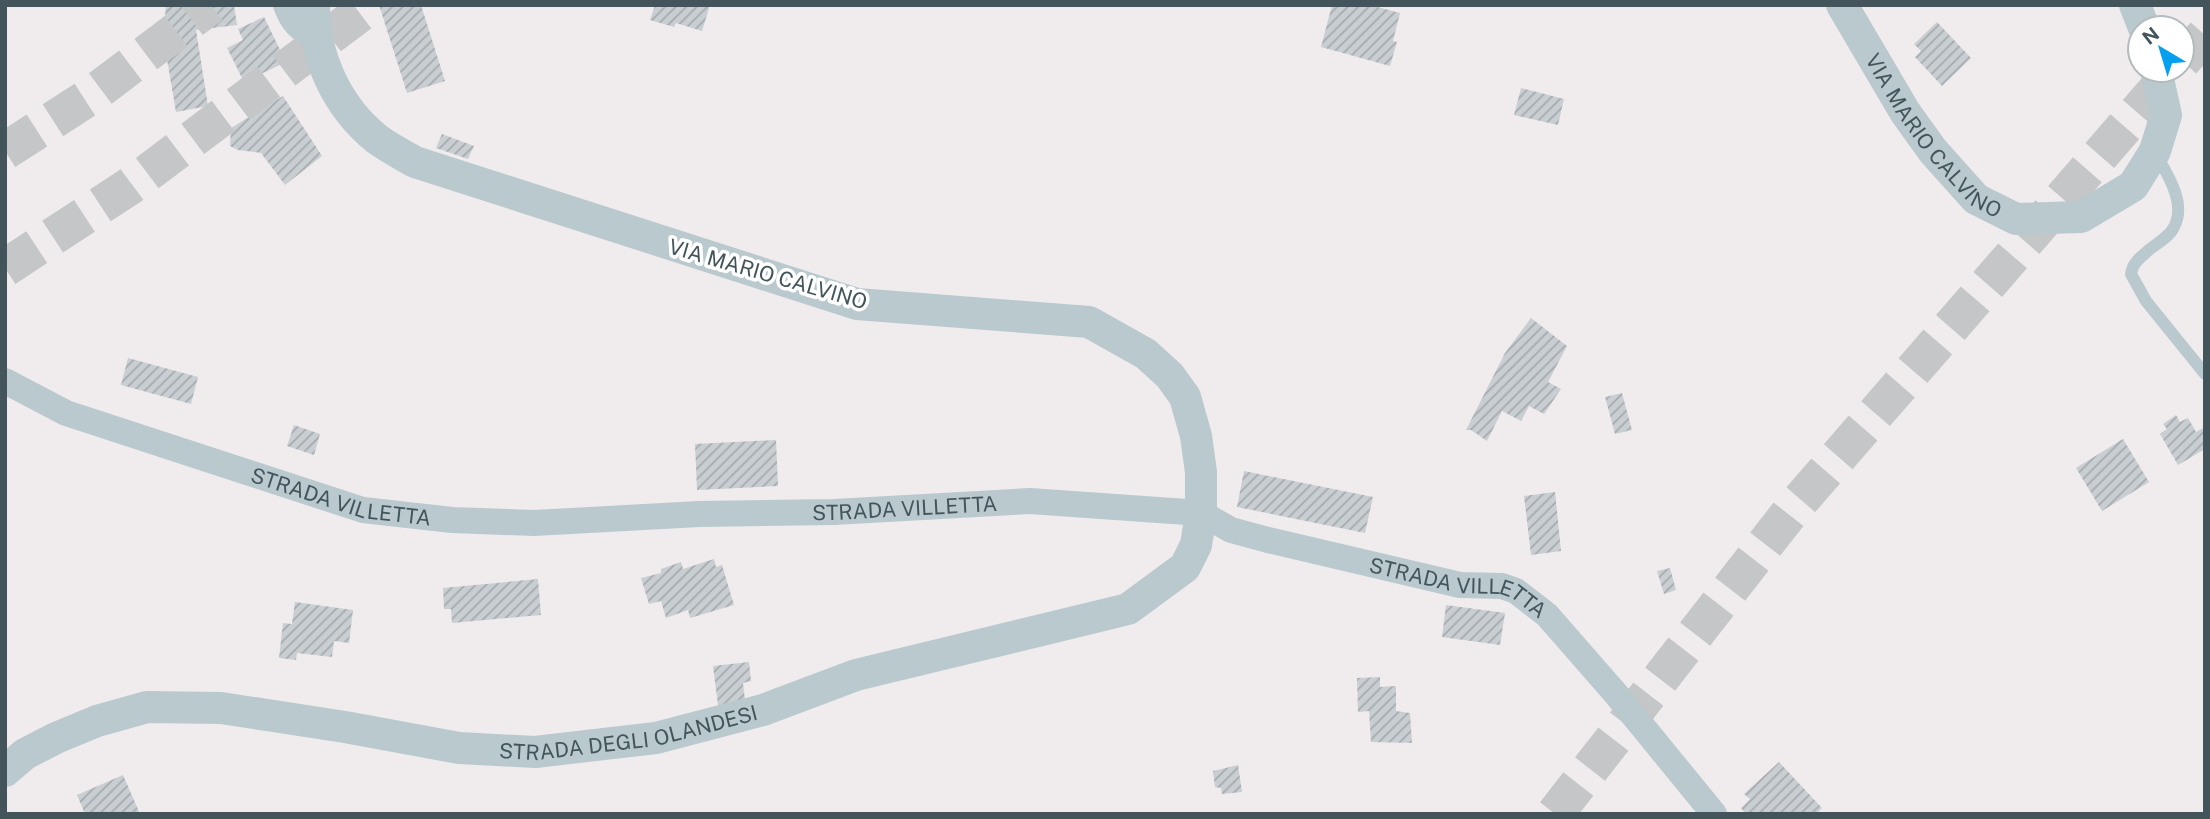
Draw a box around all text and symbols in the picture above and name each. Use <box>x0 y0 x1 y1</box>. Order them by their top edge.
north arrow <box>2126 14 2196 84</box>
text: N <box>2138 22 2163 49</box>
street label: VIA MARIO CALVINO <box>1861 49 2006 222</box>
street label: VIA MARIO CALVINO <box>666 234 870 314</box>
street label: STRADA VILLETTA <box>248 462 432 530</box>
street label: STRADA VILLETTA <box>812 490 998 525</box>
street label: STRADA VILLETTA <box>1367 552 1552 623</box>
street label: STRADA DEGLI OLANDESI <box>499 700 760 765</box>

